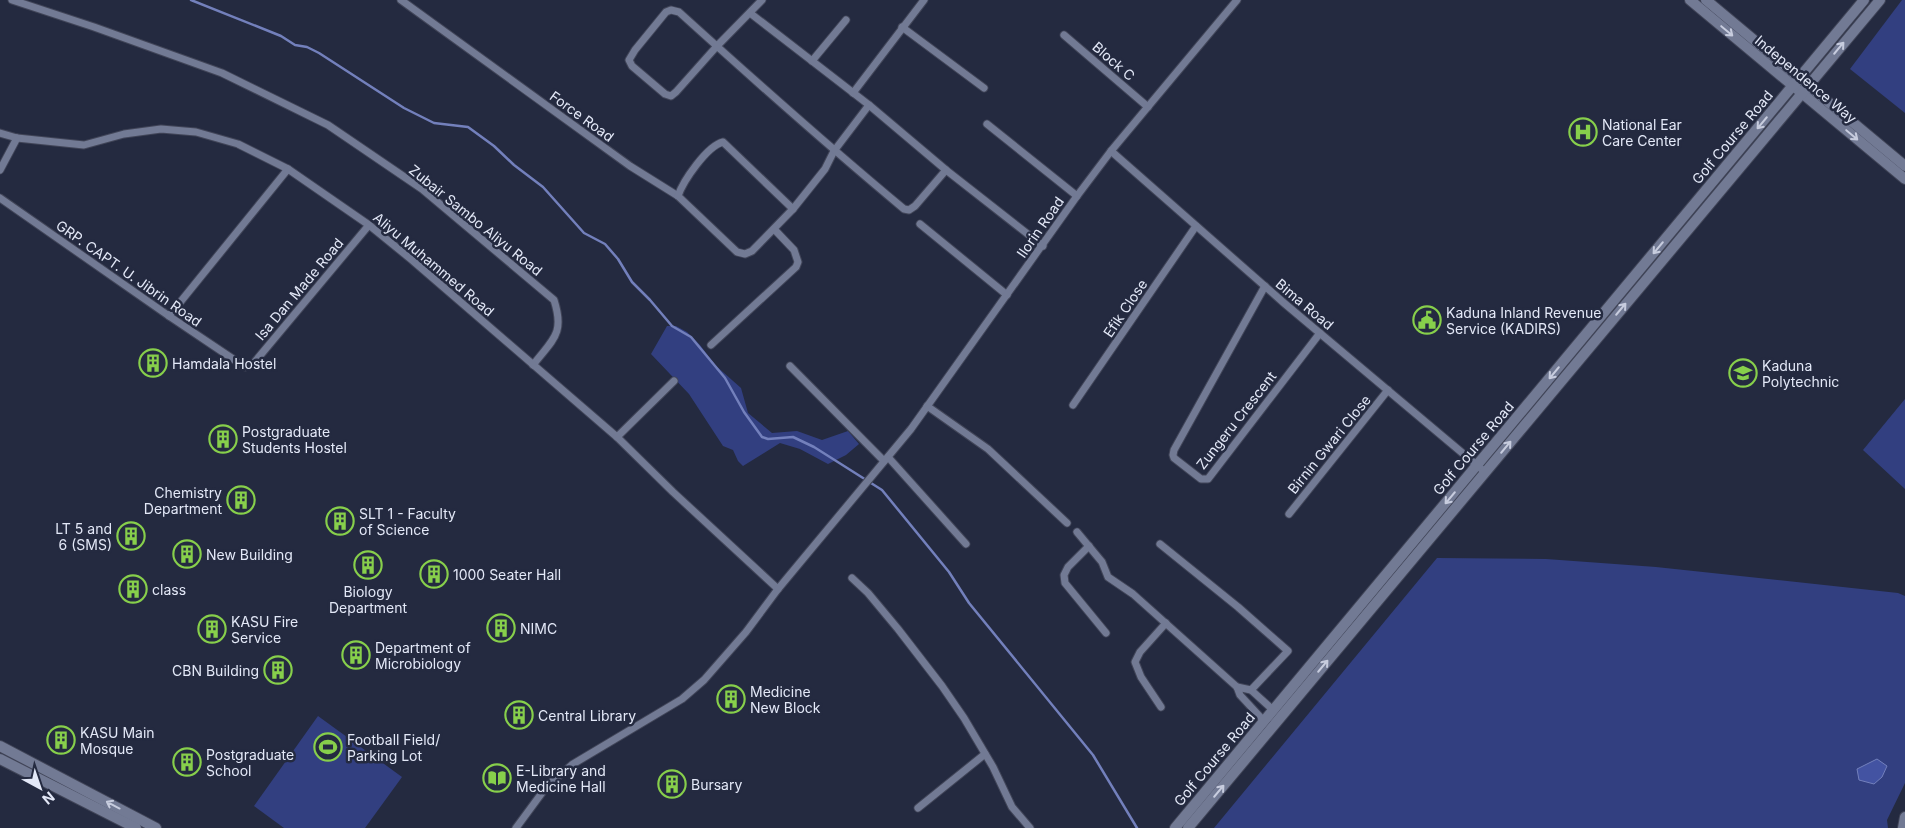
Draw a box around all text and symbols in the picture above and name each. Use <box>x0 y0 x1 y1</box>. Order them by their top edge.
one-way arrow <box>1720 25 1733 36</box>
street label: Independence Way <box>1752 32 1860 127</box>
street label: Block C <box>1089 38 1139 84</box>
one-way arrow <box>1834 41 1845 54</box>
street label: Force Road <box>547 87 617 145</box>
street label: Golf Course Road <box>1688 87 1776 187</box>
place label: National Ear Care Center <box>1602 116 1682 149</box>
one-way arrow <box>1756 116 1767 129</box>
hospital icon: National Ear Care Center <box>1568 117 1598 147</box>
one-way arrow <box>1845 130 1858 141</box>
street label: Zubair Sambo Aliyu Road <box>406 161 546 279</box>
street label: Ilorin Road <box>1013 193 1067 261</box>
street label: Aliyu Muhammed Road <box>370 208 498 320</box>
street label: GRP. CAPT. U. Jibrin Road <box>53 216 205 330</box>
street label: Isa Dan Made Road <box>251 234 347 344</box>
one-way arrow <box>1652 241 1663 254</box>
street label: Bima Road <box>1273 275 1337 333</box>
street label: Efik Close <box>1099 276 1151 340</box>
one-way arrow <box>1616 302 1627 315</box>
place label: Kaduna Inland Revenue Service (KADIRS) <box>1446 304 1601 337</box>
public building icon: Kaduna Inland Revenue Service (KADIRS) <box>1412 305 1442 335</box>
building icon: Hamdala Hostel <box>138 348 168 378</box>
place label: Hamdala Hostel <box>172 355 276 372</box>
place label: Kaduna Polytechnic <box>1762 357 1839 390</box>
school or university icon: Kaduna Polytechnic <box>1728 358 1758 388</box>
one-way arrow <box>1548 366 1559 379</box>
street label: Zungeru Crescent <box>1193 367 1280 472</box>
street label: Birnin Gwari Close <box>1284 391 1374 497</box>
street label: Golf Course Road <box>1429 398 1517 498</box>
place label: Postgraduate Students Hostel <box>242 423 347 456</box>
building icon: Postgraduate Students Hostel <box>208 424 238 454</box>
one-way arrow <box>1500 441 1511 454</box>
place label: Chemistry Department <box>144 484 222 517</box>
building icon: Chemistry Department <box>226 485 256 515</box>
one-way arrow <box>1444 491 1455 504</box>
place label: SLT 1 - Faculty of Science <box>359 505 456 538</box>
building icon: SLT 1 - Faculty of Science <box>325 506 355 536</box>
place label: LT 5 and 6 (SMS) <box>55 520 112 553</box>
building icon: LT 5 and 6 (SMS) <box>116 521 146 551</box>
building icon: New Building <box>172 539 202 569</box>
place label: New Building <box>206 546 293 563</box>
building icon: Biology Department <box>353 550 383 580</box>
building icon: 1000 Seater Hall <box>419 559 449 589</box>
place label: 1000 Seater Hall <box>453 566 561 583</box>
building icon: class <box>118 574 148 604</box>
place label: class <box>152 581 186 598</box>
place label: Biology Department <box>329 583 408 616</box>
place label: KASU Fire Service <box>231 613 298 646</box>
building icon: NIMC <box>486 613 516 643</box>
building icon: KASU Fire Service <box>197 614 227 644</box>
place label: NIMC <box>520 620 557 637</box>
place label: Department of Microbiology <box>375 639 471 672</box>
building icon: Department of Microbiology <box>341 640 371 670</box>
building icon: CBN Building <box>263 655 293 685</box>
one-way arrow <box>1318 660 1329 673</box>
place label: CBN Building <box>172 662 259 679</box>
place label: Medicine New Block <box>750 683 821 716</box>
building icon: Medicine New Block <box>716 684 746 714</box>
building icon: Central Library <box>504 700 534 730</box>
place label: Central Library <box>538 707 636 724</box>
street label: Golf Course Road <box>1170 709 1258 809</box>
place label: KASU Main Mosque <box>80 724 155 757</box>
building icon: KASU Main Mosque <box>46 725 76 755</box>
place label: Football Field/ Parking Lot <box>347 731 440 764</box>
sports icon: Football Field/ Parking Lot <box>313 732 343 762</box>
place label: Postgraduate School <box>206 746 294 779</box>
building icon: Postgraduate School <box>172 747 202 777</box>
place label: E-Library and Medicine Hall <box>516 762 606 795</box>
north arrow <box>15 763 65 813</box>
library icon: E-Library and Medicine Hall <box>482 763 512 793</box>
building icon: Bursary <box>657 769 687 799</box>
place label: Bursary <box>691 776 742 793</box>
one-way arrow <box>1214 784 1225 797</box>
text: N <box>39 788 58 808</box>
one-way arrow <box>106 800 121 810</box>

